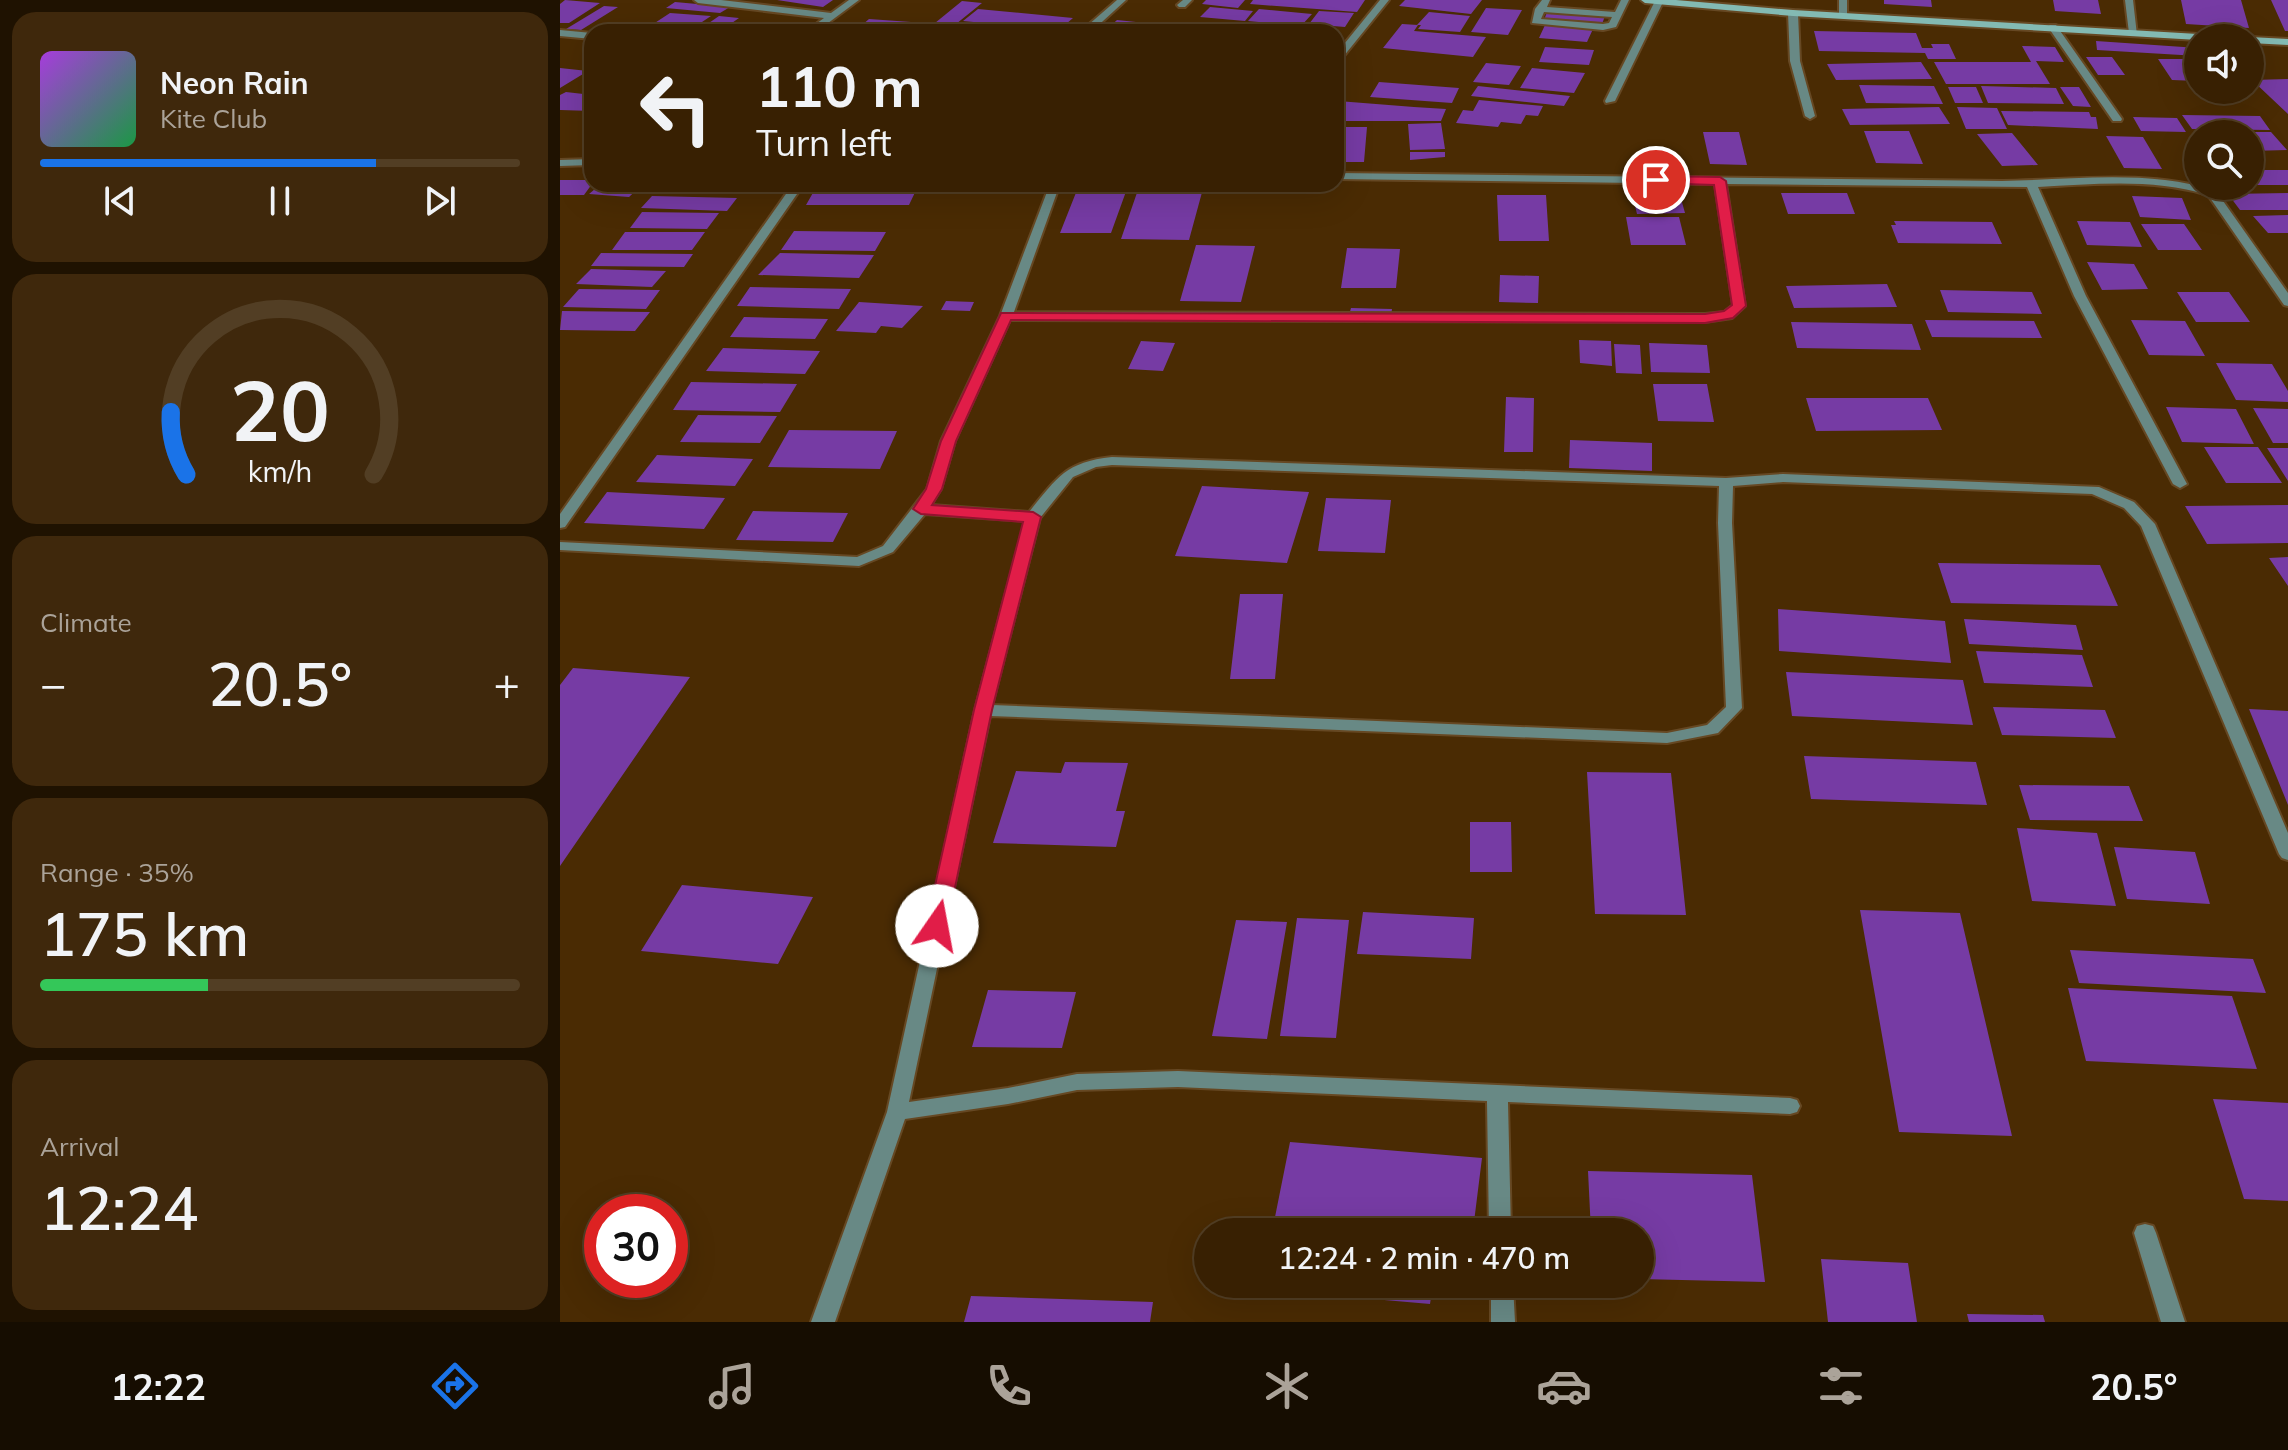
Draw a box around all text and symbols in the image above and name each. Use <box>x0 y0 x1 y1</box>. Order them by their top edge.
map controls <box>2184 24 2264 200</box>
button: sound <box>2184 24 2264 104</box>
text: 110 m <box>756 51 923 121</box>
icon: left <box>624 56 728 160</box>
text: Neon Rain <box>160 64 309 102</box>
text: Kite Club <box>160 102 267 135</box>
text: Turn left <box>756 120 892 165</box>
button: search <box>2184 120 2264 200</box>
pin <box>1622 146 1690 214</box>
icon: arrive <box>1634 158 1678 202</box>
icon: previous <box>98 179 142 223</box>
icon: pause <box>258 179 302 223</box>
icon: next <box>418 179 462 223</box>
text: 20 <box>230 357 330 462</box>
text: km/h <box>248 453 312 489</box>
text: Climate <box>40 606 132 639</box>
text: 20.5° <box>208 646 352 721</box>
text: − <box>40 656 66 711</box>
text: + <box>494 656 520 711</box>
text: Range · 35% <box>40 856 194 889</box>
position arrow <box>895 884 979 968</box>
text: 175 km <box>40 896 249 971</box>
text: Arrival <box>40 1130 120 1163</box>
text: 12:24 <box>40 1170 198 1245</box>
speed limit sign: 30 <box>584 1194 688 1298</box>
text: 12:24 · 2 min · 470 m <box>1278 1239 1570 1277</box>
icon: directions <box>427 1358 483 1414</box>
icon: music <box>704 1358 760 1414</box>
icon: phone <box>981 1358 1037 1414</box>
icon: climate <box>1259 1358 1315 1414</box>
icon: car <box>1536 1358 1592 1414</box>
icon: filters <box>1813 1358 1869 1414</box>
text: 12:22 <box>111 1364 206 1409</box>
text: 20.5° <box>2090 1364 2177 1409</box>

